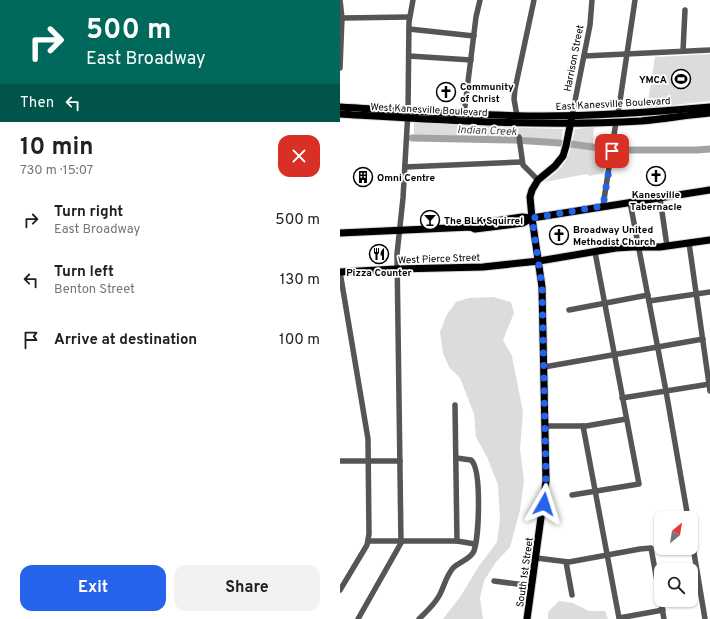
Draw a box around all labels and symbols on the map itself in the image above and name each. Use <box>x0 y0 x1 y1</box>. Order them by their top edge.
street label: Harrison Street <box>562 23 587 93</box>
sports icon: YMCA <box>670 68 692 90</box>
place label: YMCA <box>639 74 667 87</box>
church icon: Community of Christ <box>435 81 457 103</box>
place label: Community of Christ <box>460 81 514 106</box>
street label: East Kanesville Boulevard <box>555 95 671 114</box>
street label: West Kanesville Boulevard <box>370 101 488 120</box>
water label: Indian Creek <box>457 123 517 139</box>
pin <box>595 134 629 168</box>
church icon: Kanesville Tabernacle <box>645 165 667 187</box>
building icon: Omni Centre <box>352 166 374 188</box>
place label: Omni Centre <box>377 172 435 185</box>
place label: Kanesville Tabernacle <box>630 189 682 214</box>
bar icon: The BLK Squirrel <box>419 209 441 231</box>
place label: The BLK Squirrel <box>444 215 523 228</box>
church icon: Broadway United Methodist Church <box>548 224 570 246</box>
place label: Broadway United Methodist Church <box>573 224 655 249</box>
restaurant icon: Pizza Counter <box>368 243 390 265</box>
street label: West Pierce Street <box>398 252 481 267</box>
place label: Pizza Counter <box>346 267 413 280</box>
position arrow <box>523 483 565 525</box>
north arrow <box>654 511 698 555</box>
street label: South 1st Street <box>514 536 537 608</box>

